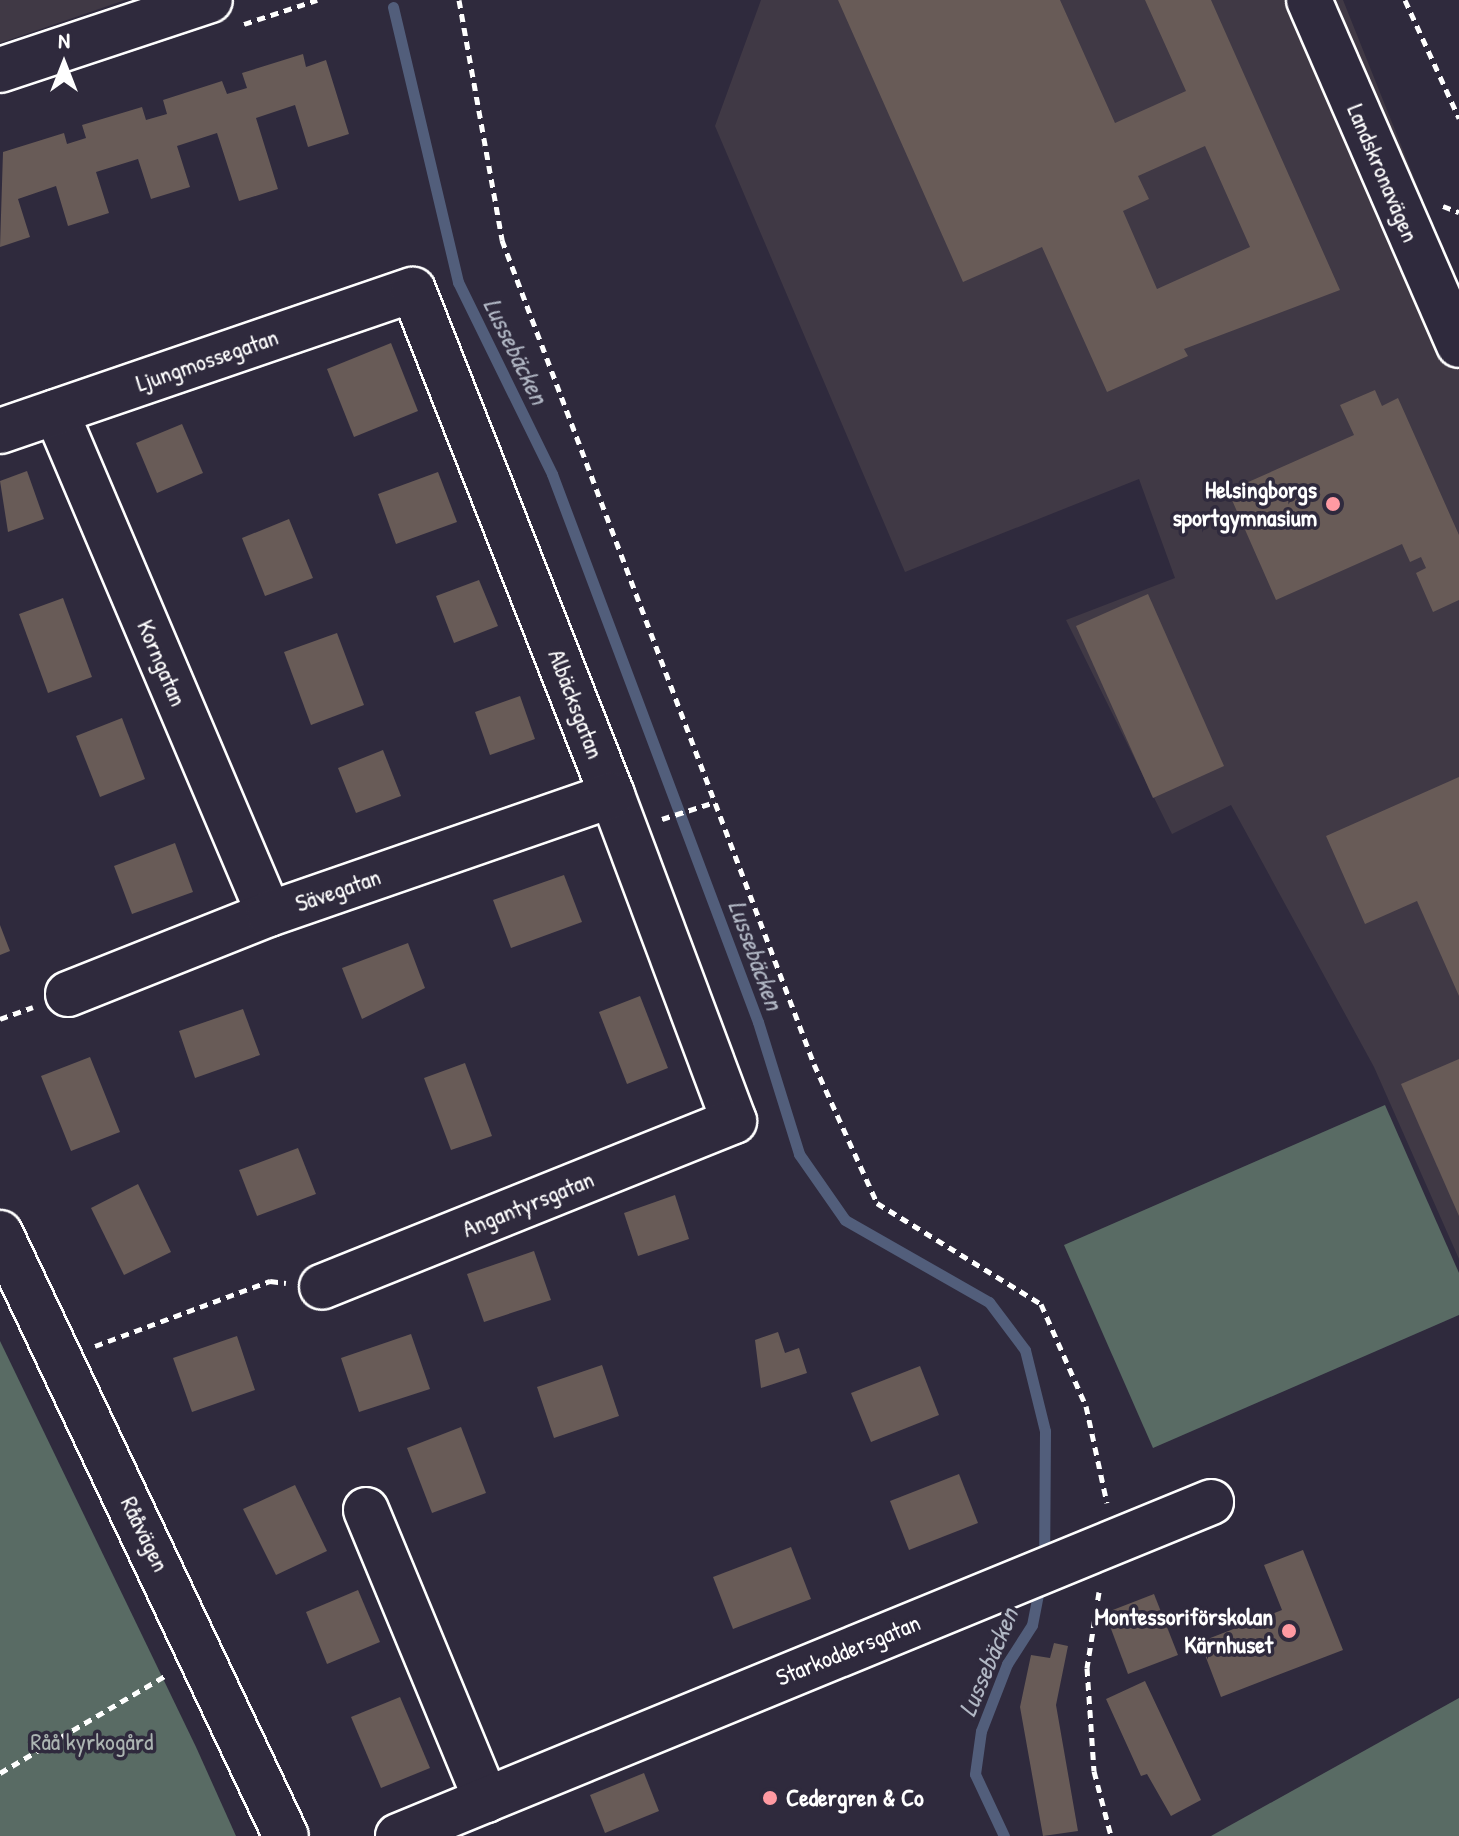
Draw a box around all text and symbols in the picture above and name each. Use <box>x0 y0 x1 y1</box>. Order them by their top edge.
north arrow <box>24 24 104 104</box>
text: N <box>58 25 70 55</box>
street label: Landskronavägen <box>1341 100 1425 246</box>
water label: Lussebäcken <box>477 293 555 409</box>
street label: Ljungmossegatan <box>132 322 282 398</box>
place label: Helsingborgs sportgymnasium <box>1172 476 1317 532</box>
marker: Helsingborgs sportgymnasium <box>1324 495 1342 513</box>
street label: Korngatan <box>131 616 193 710</box>
street label: Albäcksgatan <box>542 645 610 763</box>
street label: Sävegatan <box>292 862 384 918</box>
water label: Lussebäcken <box>722 896 790 1014</box>
street label: Angantyrsgatan <box>458 1165 598 1243</box>
street label: Rååvägen <box>115 1492 175 1576</box>
water label: Lussebäcken <box>951 1603 1025 1721</box>
place label: Montessoriförskolan Kärnhuset <box>1095 1603 1273 1659</box>
street label: Starkoddersgatan <box>772 1608 924 1692</box>
marker: Montessoriförskolan Kärnhuset <box>1280 1622 1298 1640</box>
park label: Råå kyrkogård <box>31 1728 153 1756</box>
place label: Cedergren & Co <box>786 1784 924 1812</box>
marker: Cedergren & Co <box>761 1789 779 1807</box>

